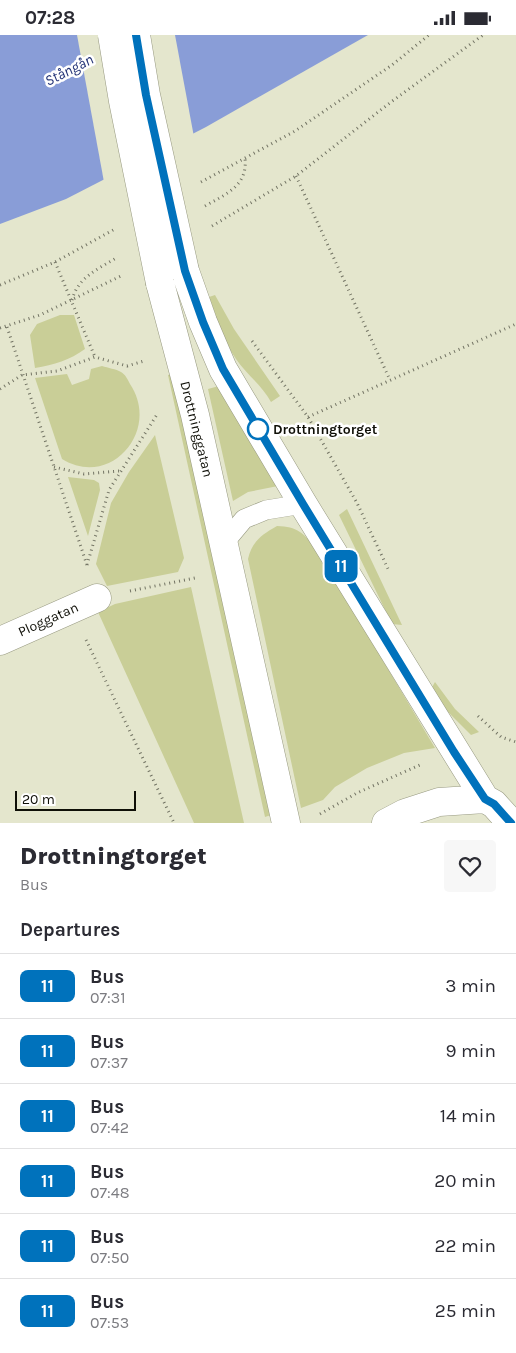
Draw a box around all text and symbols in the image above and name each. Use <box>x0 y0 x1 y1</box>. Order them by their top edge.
text: 07:28 <box>25 7 75 29</box>
water label: Stångån <box>42 50 96 90</box>
street label: Drottninggatan <box>176 379 217 479</box>
marker: Drottningtorget <box>247 418 269 440</box>
place label: Drottningtorget <box>273 421 378 438</box>
line badge: 11 <box>318 550 364 582</box>
text: 11 <box>335 555 347 577</box>
street label: Ploggatan <box>15 599 81 640</box>
scale bar <box>15 788 136 811</box>
text: 20 m <box>22 791 55 808</box>
button: heart <box>444 840 496 892</box>
text: Drottningtorget <box>20 842 207 870</box>
text: Bus <box>20 875 48 894</box>
text: Departures <box>20 919 120 941</box>
text: Bus <box>90 966 124 988</box>
text: 11 <box>41 975 54 997</box>
text: 3 min <box>445 975 496 997</box>
text: 07:31 <box>90 988 125 1007</box>
text: Bus <box>90 1031 124 1053</box>
text: 11 <box>41 1040 54 1062</box>
text: 9 min <box>446 1040 496 1062</box>
text: 07:37 <box>90 1053 128 1072</box>
text: Bus <box>90 1096 124 1118</box>
text: 11 <box>41 1105 54 1127</box>
text: 14 min <box>440 1105 496 1127</box>
text: 07:42 <box>90 1118 129 1137</box>
text: Bus <box>90 1161 124 1183</box>
text: 11 <box>41 1170 54 1192</box>
text: 20 min <box>434 1170 496 1192</box>
text: 07:48 <box>90 1183 129 1202</box>
text: Bus <box>90 1226 124 1248</box>
text: 11 <box>41 1235 54 1257</box>
text: 22 min <box>435 1235 496 1257</box>
text: 07:50 <box>90 1248 129 1267</box>
text: Bus <box>90 1291 124 1313</box>
text: 11 <box>41 1300 54 1322</box>
text: 25 min <box>435 1300 496 1322</box>
text: 07:53 <box>90 1313 129 1332</box>

